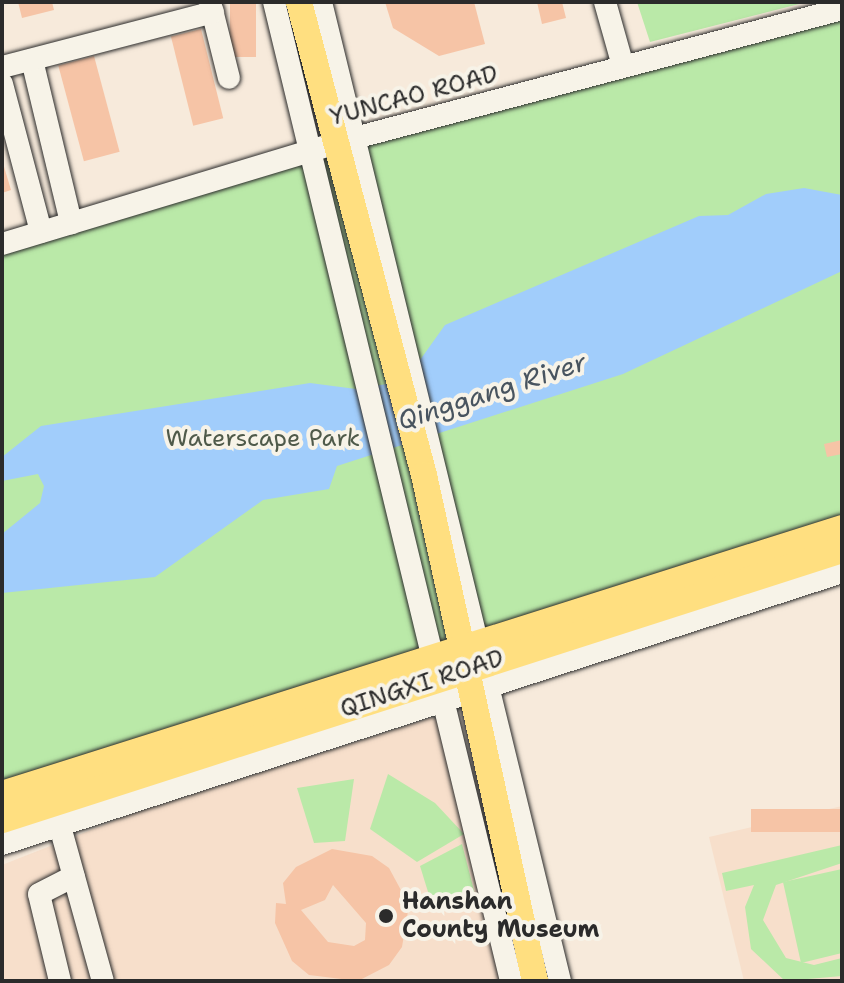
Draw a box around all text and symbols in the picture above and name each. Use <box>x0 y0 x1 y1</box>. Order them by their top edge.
street label: YUNCAO ROAD <box>327 60 501 132</box>
water label: Qinggang River <box>394 346 590 436</box>
park label: Waterscape Park <box>166 425 360 453</box>
street label: QINGXI ROAD <box>337 644 507 724</box>
place label: Hanshan County Museum <box>402 888 599 944</box>
marker: Hanshan County Museum <box>377 907 395 925</box>

